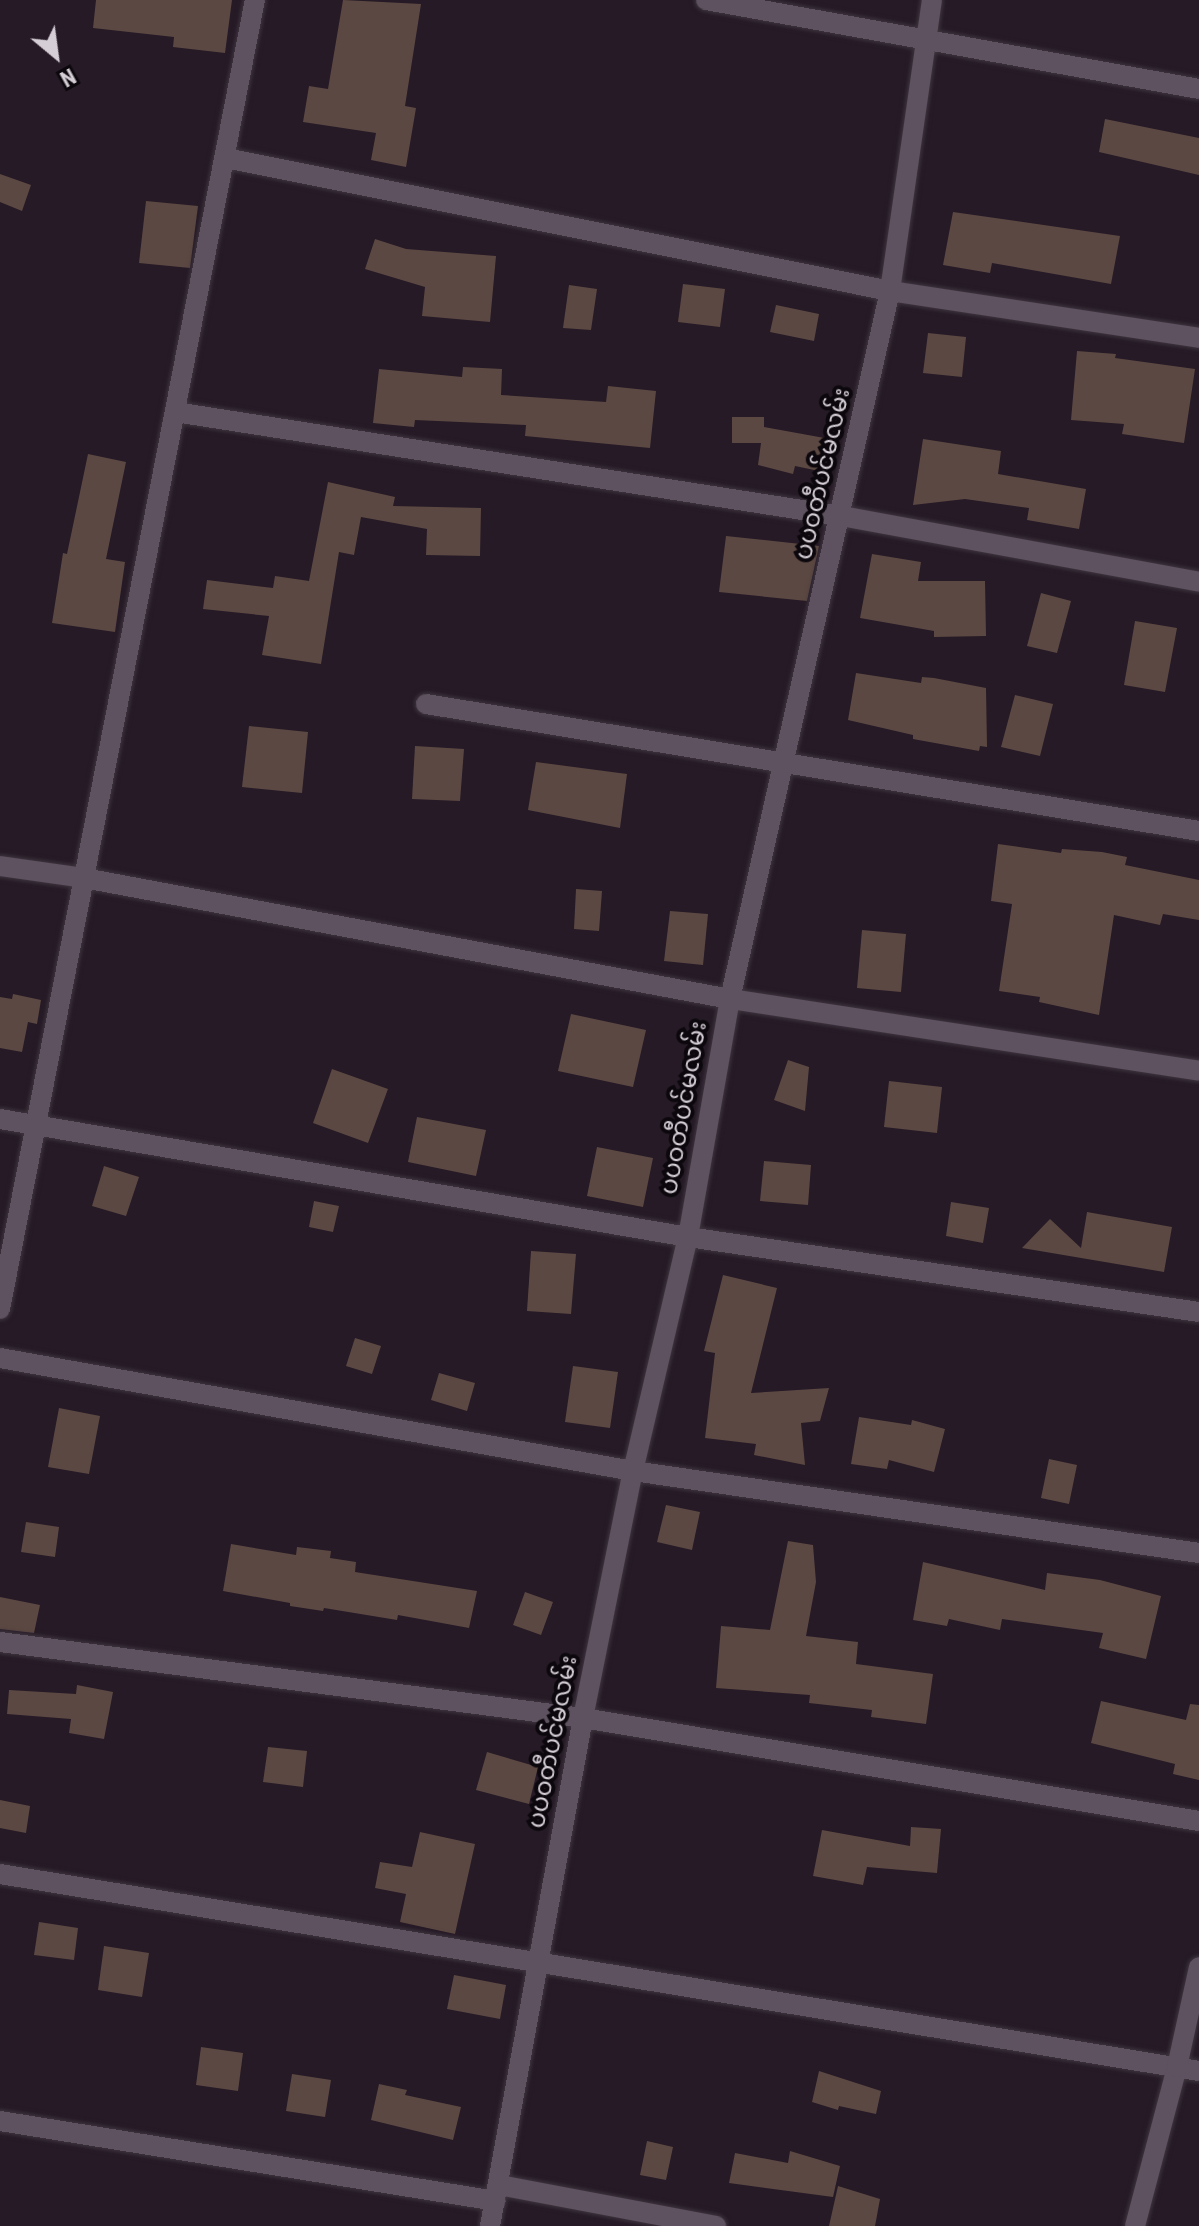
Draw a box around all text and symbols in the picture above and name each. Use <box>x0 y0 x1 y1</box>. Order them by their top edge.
north arrow <box>16 16 96 96</box>
text: N <box>56 63 80 92</box>
street label: ပပဝတီပင်မလမ်း <box>789 385 857 563</box>
street label: ပပဝတီပင်မလမ်း <box>655 1019 713 1197</box>
street label: ပပဝတီပင်မလမ်း <box>522 1653 584 1831</box>

